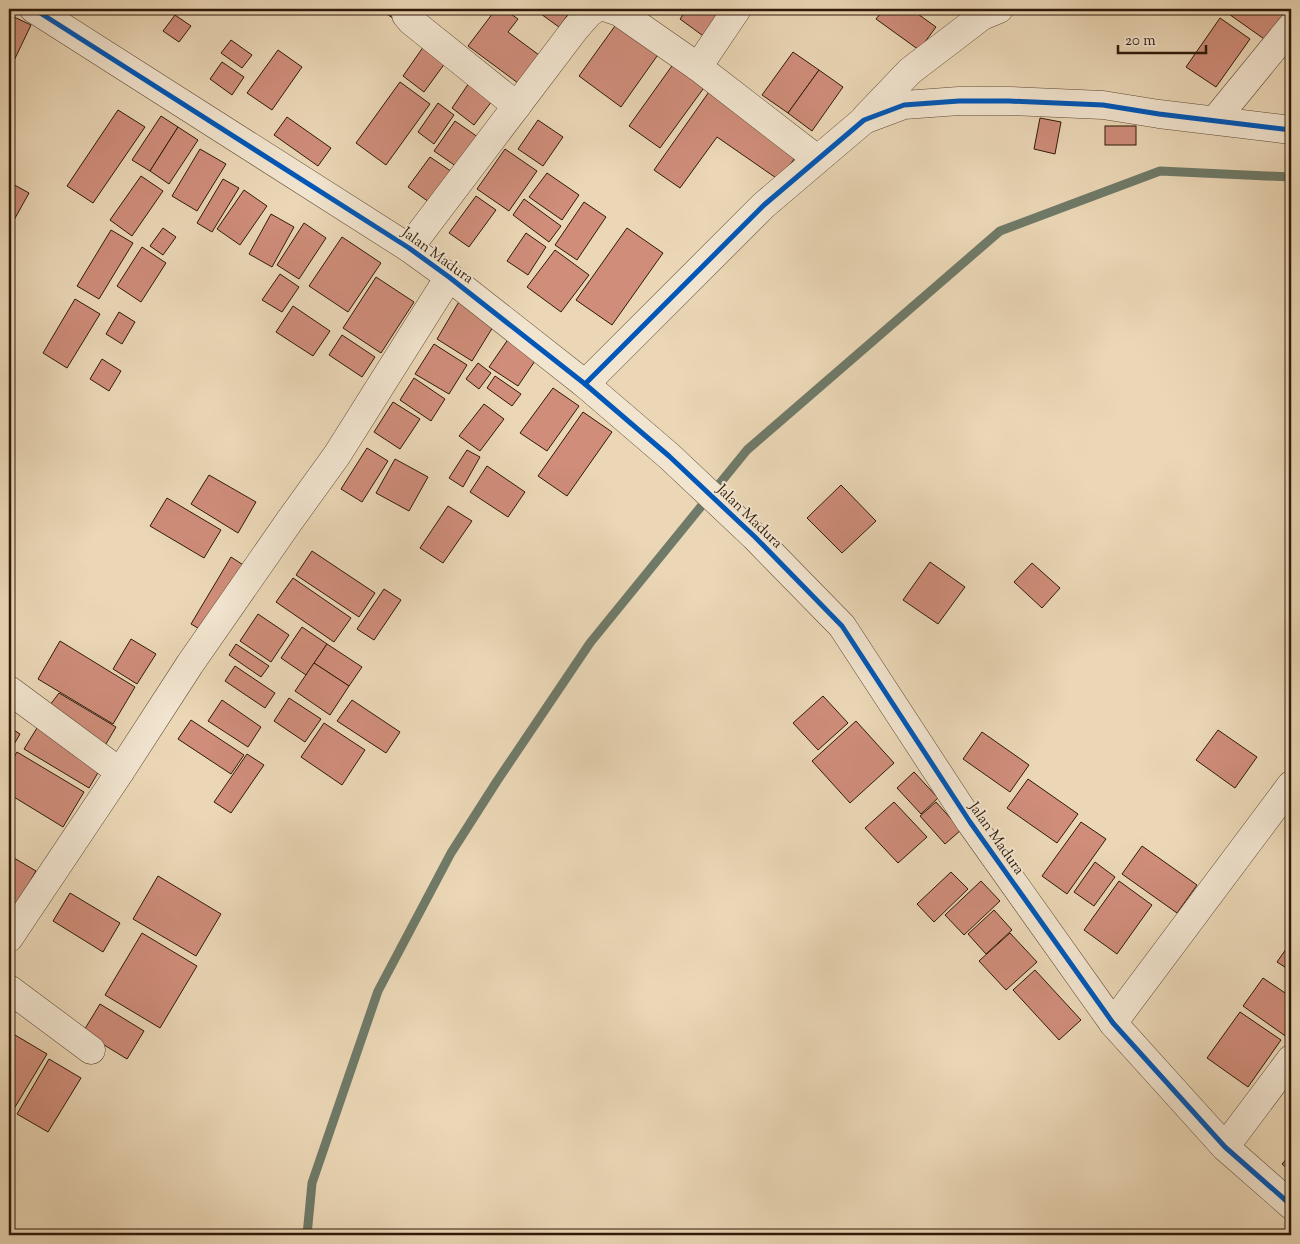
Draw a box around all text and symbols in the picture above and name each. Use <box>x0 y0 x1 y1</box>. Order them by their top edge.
scale bar <box>1118 22 1205 54</box>
text: 20 m <box>1125 31 1156 52</box>
street label: Jalan Madura <box>396 222 478 290</box>
street label: Jalan Madura <box>711 480 787 554</box>
street label: Jalan Madura <box>962 797 1029 880</box>

